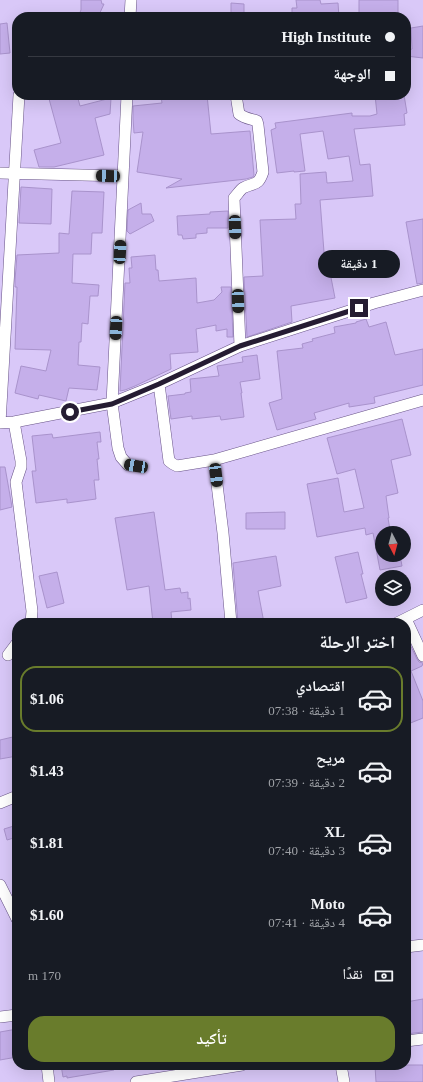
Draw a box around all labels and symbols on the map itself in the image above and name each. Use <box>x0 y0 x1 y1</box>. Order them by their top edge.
car <box>96 170 120 182</box>
car <box>229 215 241 239</box>
car <box>113 240 127 264</box>
callout: 1 دقيقة <box>318 250 400 278</box>
car <box>232 289 244 313</box>
route end <box>350 299 368 317</box>
car <box>109 316 123 340</box>
route start <box>61 403 79 421</box>
car <box>123 458 149 474</box>
car <box>209 462 223 488</box>
north arrow <box>375 526 411 562</box>

